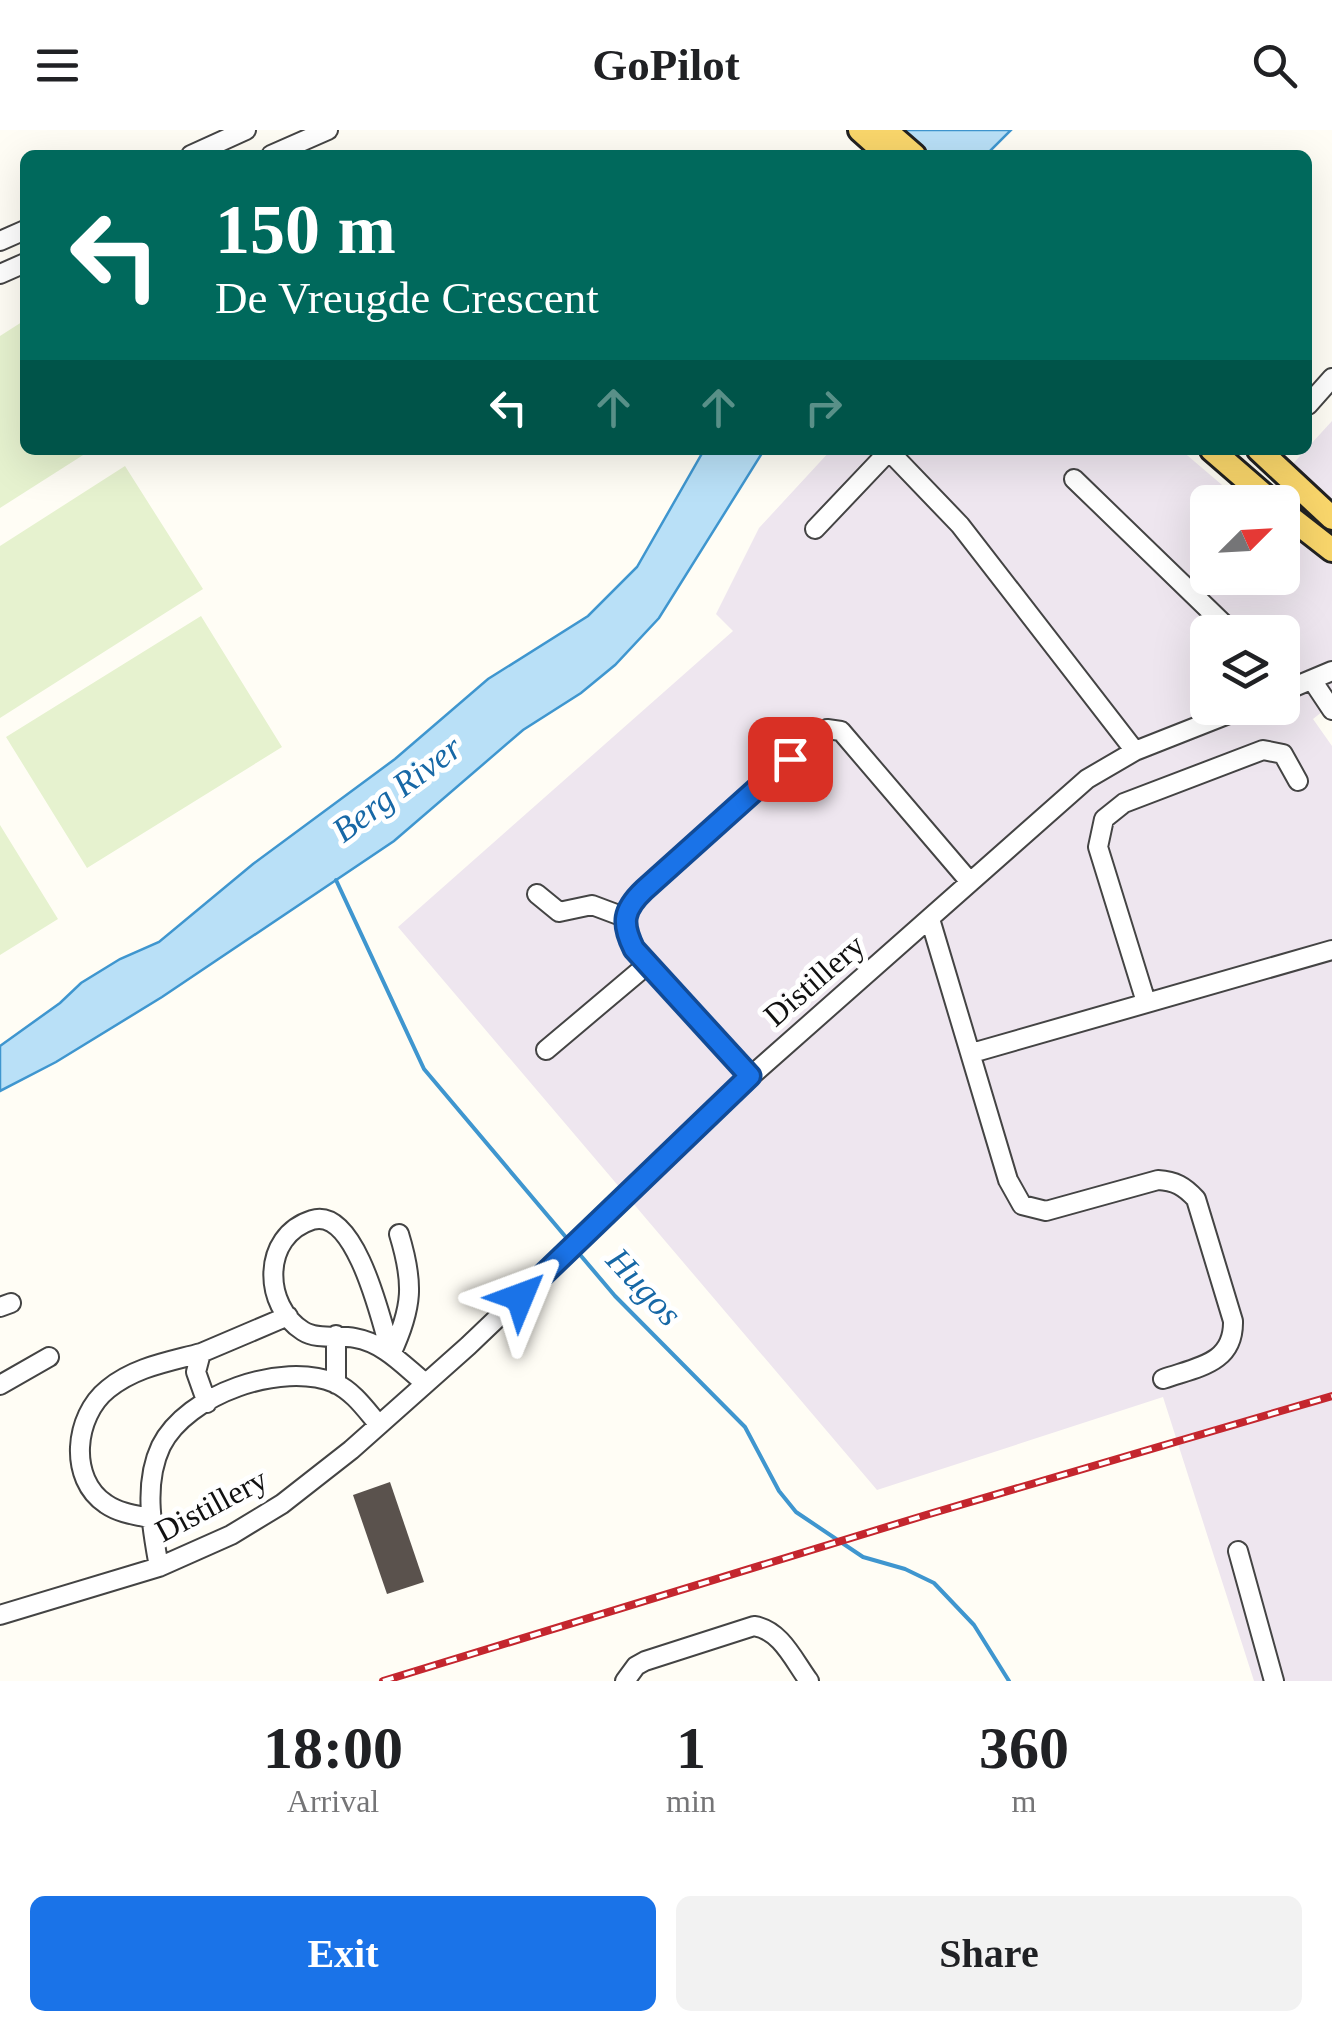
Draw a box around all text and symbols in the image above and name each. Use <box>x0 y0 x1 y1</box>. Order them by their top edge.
icon: menu <box>30 38 85 93</box>
icon: search <box>1247 38 1302 93</box>
text: GoPilot <box>592 40 740 90</box>
icon: left <box>50 190 180 320</box>
text: 150 m <box>215 191 396 268</box>
text: De Vreugde Crescent <box>215 273 599 323</box>
icon: left <box>481 380 536 435</box>
icon: ahead <box>586 380 641 435</box>
icon: ahead <box>691 380 746 435</box>
icon: right <box>796 380 851 435</box>
north arrow <box>1190 485 1300 595</box>
map controls <box>1190 485 1300 725</box>
button: layers <box>1190 615 1300 725</box>
pin <box>748 717 833 802</box>
water label: Berg River <box>325 728 469 850</box>
icon: arrive <box>763 732 818 787</box>
street label: Distillery <box>757 927 871 1033</box>
water label: Hugos <box>598 1240 689 1334</box>
position arrow <box>468 1245 572 1349</box>
street label: Distillery <box>149 1461 273 1549</box>
text: 18:00 <box>263 1715 403 1781</box>
text: 1 <box>676 1715 706 1781</box>
text: 360 <box>979 1715 1069 1781</box>
text: Arrival <box>287 1783 379 1819</box>
text: min <box>666 1783 716 1819</box>
text: m <box>1011 1783 1036 1819</box>
button: Exit <box>30 1896 656 2011</box>
button: Share <box>676 1896 1302 2011</box>

